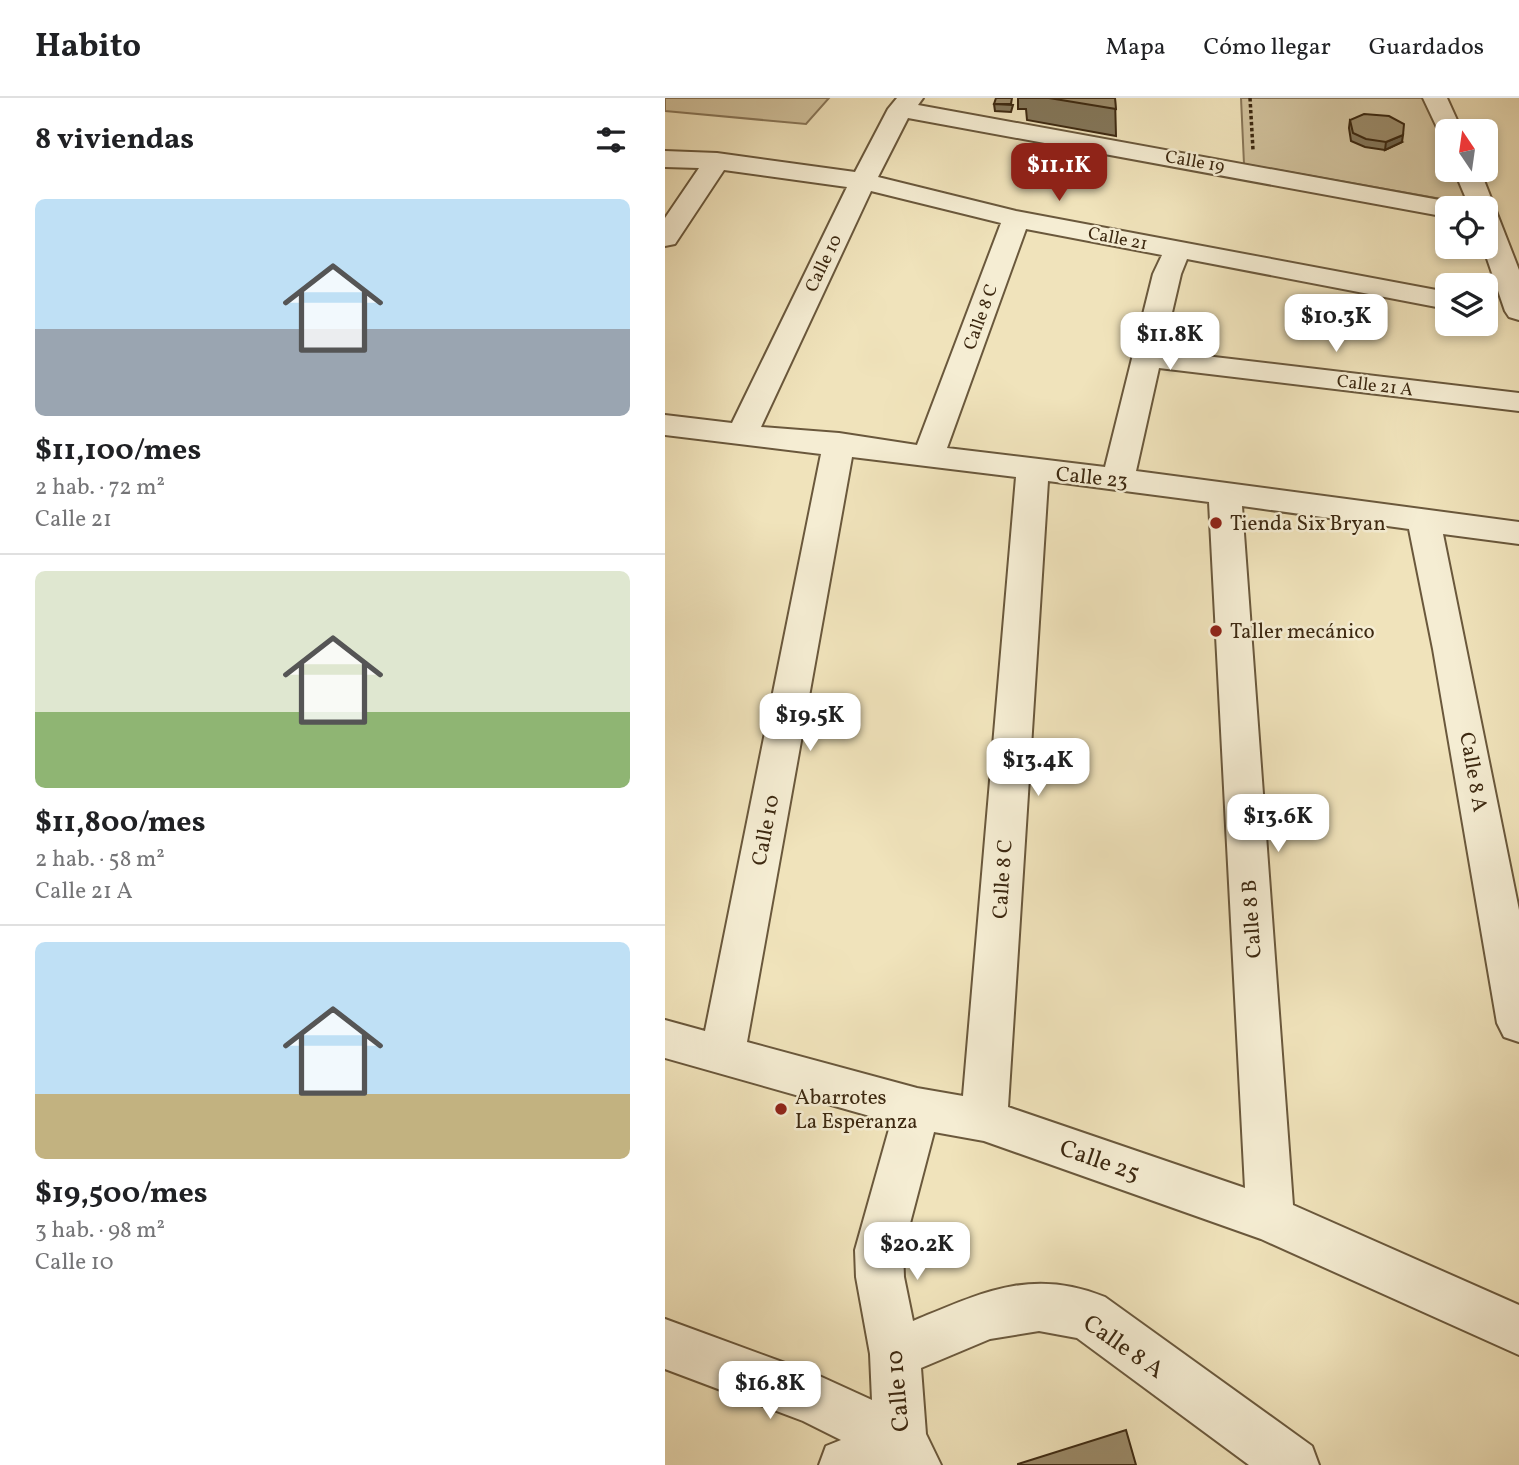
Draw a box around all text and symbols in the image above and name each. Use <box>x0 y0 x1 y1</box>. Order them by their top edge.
text: Habito <box>35 25 141 71</box>
text: Mapa <box>1106 31 1166 65</box>
text: Cómo llegar <box>1204 31 1331 65</box>
text: Guardados <box>1369 31 1484 65</box>
text: 8 viviendas <box>35 119 194 161</box>
north arrow <box>1435 119 1498 182</box>
map controls <box>1435 119 1498 336</box>
icon: filters <box>592 121 630 159</box>
pin: $11.1K <box>1002 144 1116 203</box>
street label: Calle 19 <box>1163 145 1226 180</box>
text: $11.1K <box>1027 150 1091 182</box>
button: locate <box>1435 196 1498 259</box>
street label: Calle 21 <box>1086 221 1150 257</box>
street label: Calle 10 <box>800 230 849 297</box>
icon: home <box>270 245 396 371</box>
button: layers <box>1435 273 1498 336</box>
street label: Calle 8 C <box>958 281 1005 354</box>
pin: $10.3K <box>1279 294 1393 354</box>
text: $10.3K <box>1301 301 1371 333</box>
pin: $11.8K <box>1113 313 1227 372</box>
text: $11.8K <box>1136 319 1204 351</box>
street label: Calle 21 A <box>1335 369 1415 404</box>
text: $11,100/mes <box>35 430 201 472</box>
street label: Calle 23 <box>1054 460 1129 497</box>
text: 2 hab. · 72 m² <box>35 472 165 504</box>
text: Calle 21 <box>35 504 112 536</box>
place label: Tienda Six Bryan <box>1230 510 1386 539</box>
marker: Tienda Six Bryan <box>1208 515 1224 531</box>
icon: home <box>270 617 396 743</box>
place label: Taller mecánico <box>1230 618 1375 647</box>
marker: Taller mecánico <box>1208 623 1224 639</box>
pin: $19.5K <box>753 694 867 753</box>
text: $19.5K <box>776 700 844 732</box>
street label: Calle 8 A <box>1451 730 1494 815</box>
pin: $13.4K <box>981 738 1095 798</box>
text: $13.4K <box>1003 745 1073 777</box>
street label: Calle 10 <box>745 792 788 868</box>
pin: $13.6K <box>1221 794 1335 854</box>
text: $13.6K <box>1243 801 1313 833</box>
text: $11,800/mes <box>35 802 206 844</box>
street label: Calle 8 C <box>986 838 1021 920</box>
text: 2 hab. · 58 m² <box>35 844 165 876</box>
text: Calle 21 A <box>35 876 133 908</box>
street label: Calle 8 B <box>1235 879 1270 959</box>
icon: home <box>270 988 396 1114</box>
place label: Abarrotes La Esperanza <box>795 1084 918 1137</box>
marker: Abarrotes La Esperanza <box>773 1101 789 1117</box>
street label: Calle 25 <box>1055 1132 1144 1191</box>
text: $19,500/mes <box>35 1173 208 1215</box>
text: 3 hab. · 98 m² <box>35 1215 165 1247</box>
pin: $20.2K <box>860 1222 974 1282</box>
text: $20.2K <box>880 1229 954 1261</box>
text: Calle 10 <box>35 1247 113 1279</box>
street label: Calle 8 A <box>1075 1307 1170 1388</box>
street label: Calle 10 <box>878 1349 919 1433</box>
pin: $16.8K <box>713 1362 827 1421</box>
text: $16.8K <box>735 1368 805 1400</box>

